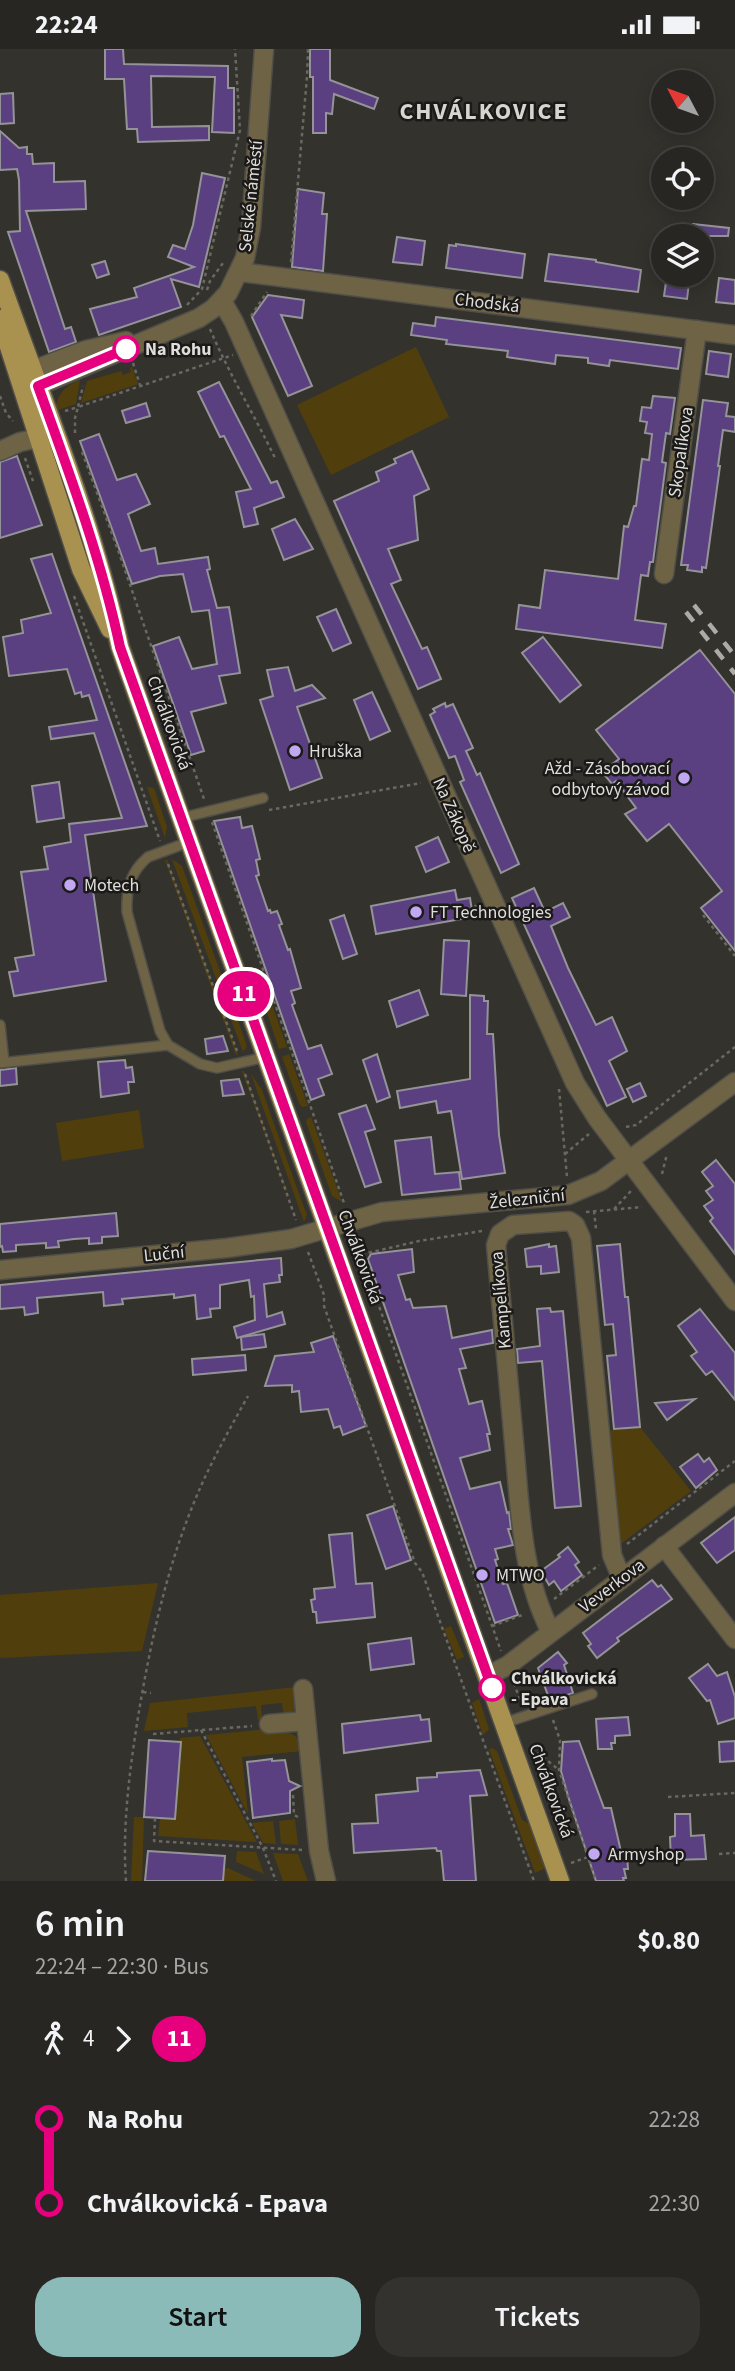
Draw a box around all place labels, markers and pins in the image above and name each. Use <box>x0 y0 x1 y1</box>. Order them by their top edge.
marker: Na Rohu <box>113 336 139 362</box>
place label: Na Rohu <box>145 337 211 362</box>
place label: Hruška <box>309 739 362 764</box>
marker: Hruška <box>287 743 303 759</box>
place label: Ažd - Zásobovací odbytový závod <box>545 756 671 802</box>
marker: Ažd - Zásobovací odbytový závod <box>676 770 692 786</box>
place label: Motech <box>84 873 139 898</box>
marker: Motech <box>62 877 78 893</box>
place label: FT Technologies <box>430 900 551 925</box>
marker: FT Technologies <box>408 904 424 920</box>
place label: MTWO <box>496 1563 545 1588</box>
marker: MTWO <box>474 1567 490 1583</box>
place label: Chválkovická - Epava <box>511 1666 617 1712</box>
marker: Chválkovická - Epava <box>479 1675 505 1701</box>
place label: Armyshop <box>608 1842 684 1867</box>
marker: Armyshop <box>586 1846 602 1862</box>

